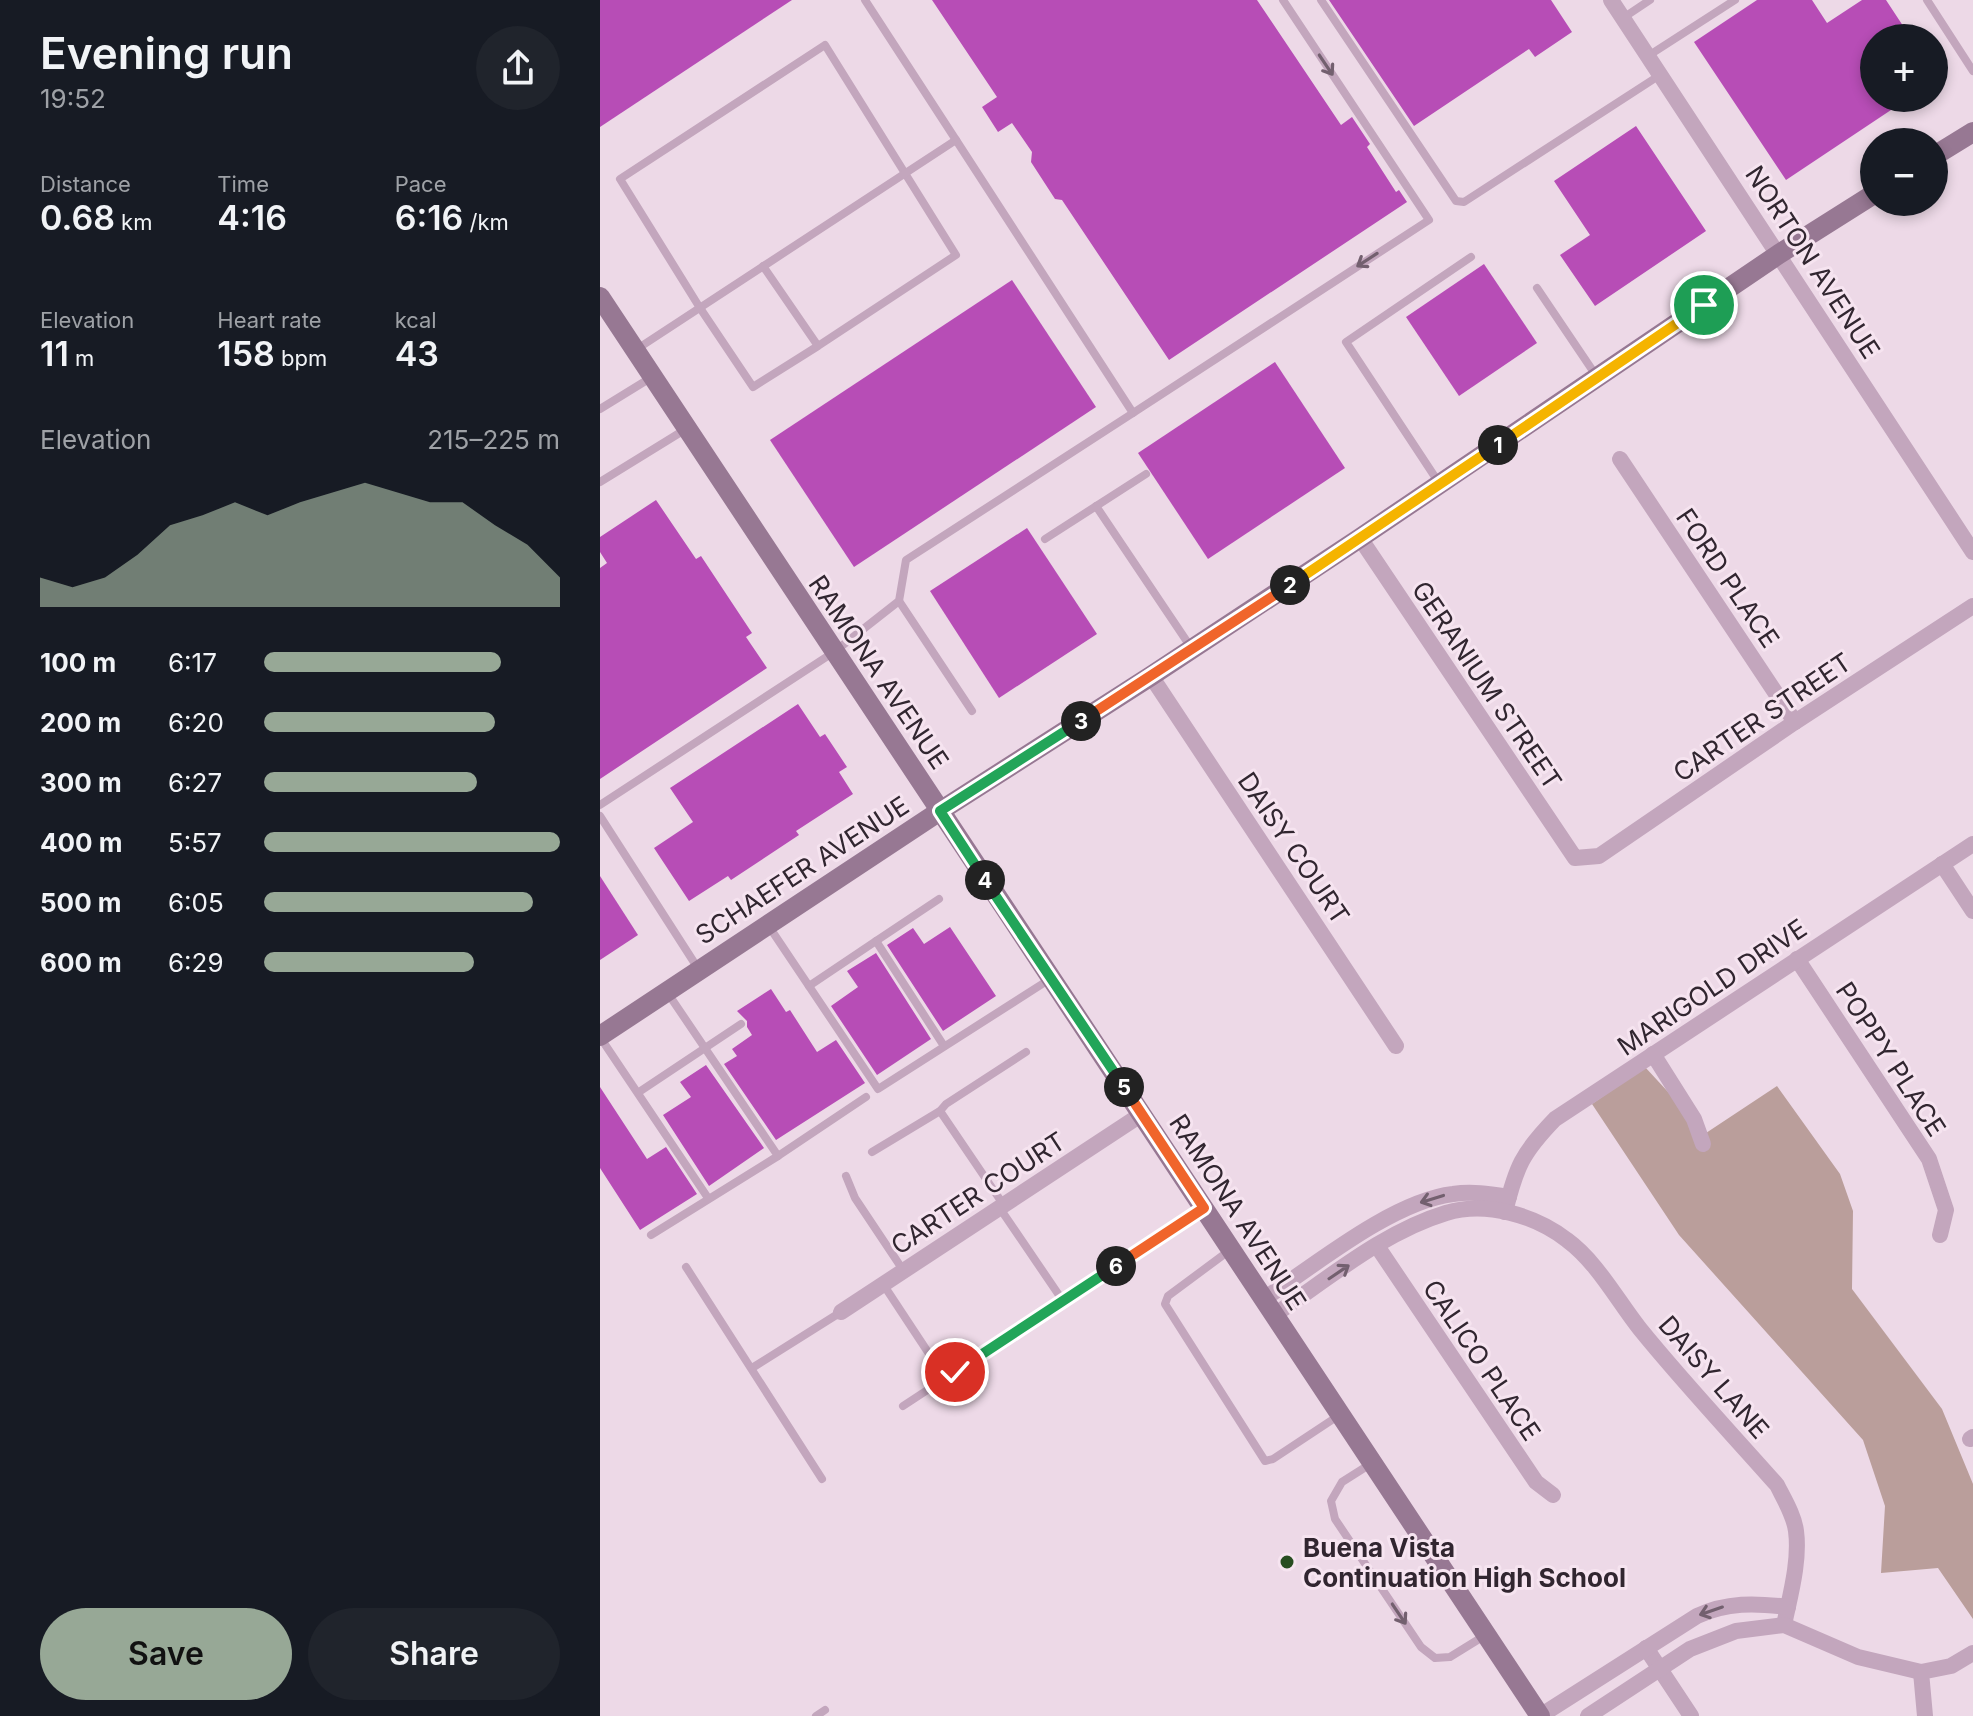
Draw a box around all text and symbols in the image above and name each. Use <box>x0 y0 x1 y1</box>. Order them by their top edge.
map controls <box>1860 24 1948 216</box>
button: + <box>1860 24 1948 112</box>
text: Evening run <box>40 26 293 80</box>
button: share <box>476 26 560 110</box>
one-way arrow <box>1319 53 1335 76</box>
text: 19:52 <box>40 83 106 114</box>
button: − <box>1860 128 1948 216</box>
street label: NORTON AVENUE <box>1739 160 1887 364</box>
text: Distance <box>40 171 131 197</box>
text: Time <box>217 171 269 197</box>
text: Pace <box>395 171 446 197</box>
text: 0.68 <box>40 197 115 238</box>
text: 4:16 <box>217 197 287 238</box>
text: 6:16 <box>395 197 463 238</box>
text: km <box>115 209 152 235</box>
text: /km <box>463 209 509 235</box>
one-way arrow <box>1356 253 1379 269</box>
pin <box>1670 271 1738 339</box>
icon: arrive <box>1682 283 1726 327</box>
text: Elevation <box>40 307 134 333</box>
text: Heart rate <box>217 307 322 333</box>
text: kcal <box>395 307 437 333</box>
text: 11 <box>40 333 69 374</box>
text: 158 <box>217 333 275 374</box>
text: 43 <box>395 333 439 374</box>
text: m <box>69 345 94 371</box>
text: bpm <box>275 345 327 371</box>
text: Elevation <box>40 424 151 455</box>
text: 215–225 m <box>427 424 560 455</box>
pin: 1 <box>1478 425 1518 465</box>
text: 1 <box>1493 432 1503 458</box>
street label: FORD PLACE <box>1670 503 1786 653</box>
pin: 2 <box>1270 565 1310 605</box>
street label: RAMONA AVENUE <box>803 569 955 775</box>
text: 2 <box>1283 572 1297 598</box>
street label: GERANIUM STREET <box>1406 575 1568 795</box>
street label: CARTER STREET <box>1667 646 1857 788</box>
text: 100 m <box>40 647 116 678</box>
text: 6:17 <box>168 647 217 678</box>
pin: 3 <box>1061 701 1101 741</box>
text: 200 m <box>40 707 121 738</box>
text: 6:20 <box>168 707 224 738</box>
text: 3 <box>1074 708 1088 734</box>
street label: DAISY COURT <box>1232 766 1356 930</box>
text: 300 m <box>40 767 122 798</box>
text: 6:27 <box>168 767 222 798</box>
street label: SCHAEFER AVENUE <box>690 789 914 951</box>
text: 400 m <box>40 827 123 858</box>
text: 5:57 <box>168 827 222 858</box>
pin: 4 <box>965 860 1005 900</box>
text: 4 <box>978 867 992 893</box>
text: 500 m <box>40 887 122 918</box>
text: 6:05 <box>168 887 224 918</box>
street label: MARIGOLD DRIVE <box>1612 912 1812 1062</box>
text: 600 m <box>40 947 122 978</box>
text: 6:29 <box>168 947 224 978</box>
street label: POPPY PLACE <box>1830 976 1952 1142</box>
pin: 5 <box>1104 1067 1144 1107</box>
text: 5 <box>1117 1074 1131 1100</box>
street label: RAMONA AVENUE <box>1163 1108 1313 1316</box>
street label: CARTER COURT <box>885 1125 1071 1261</box>
one-way arrow <box>1420 1193 1445 1207</box>
pin: 6 <box>1096 1246 1136 1286</box>
text: 6 <box>1109 1253 1123 1279</box>
one-way arrow <box>1327 1264 1350 1280</box>
street label: CALICO PLACE <box>1417 1274 1547 1446</box>
street label: DAISY LANE <box>1652 1309 1776 1445</box>
pin <box>921 1338 989 1406</box>
icon: check <box>933 1350 977 1394</box>
place label: Buena Vista Continuation High School <box>1303 1532 1626 1593</box>
marker: Buena Vista Continuation High School <box>1278 1553 1296 1571</box>
one-way arrow <box>1390 1602 1407 1624</box>
one-way arrow <box>1699 1604 1724 1619</box>
button: Save <box>40 1608 292 1700</box>
button: Share <box>308 1608 560 1700</box>

